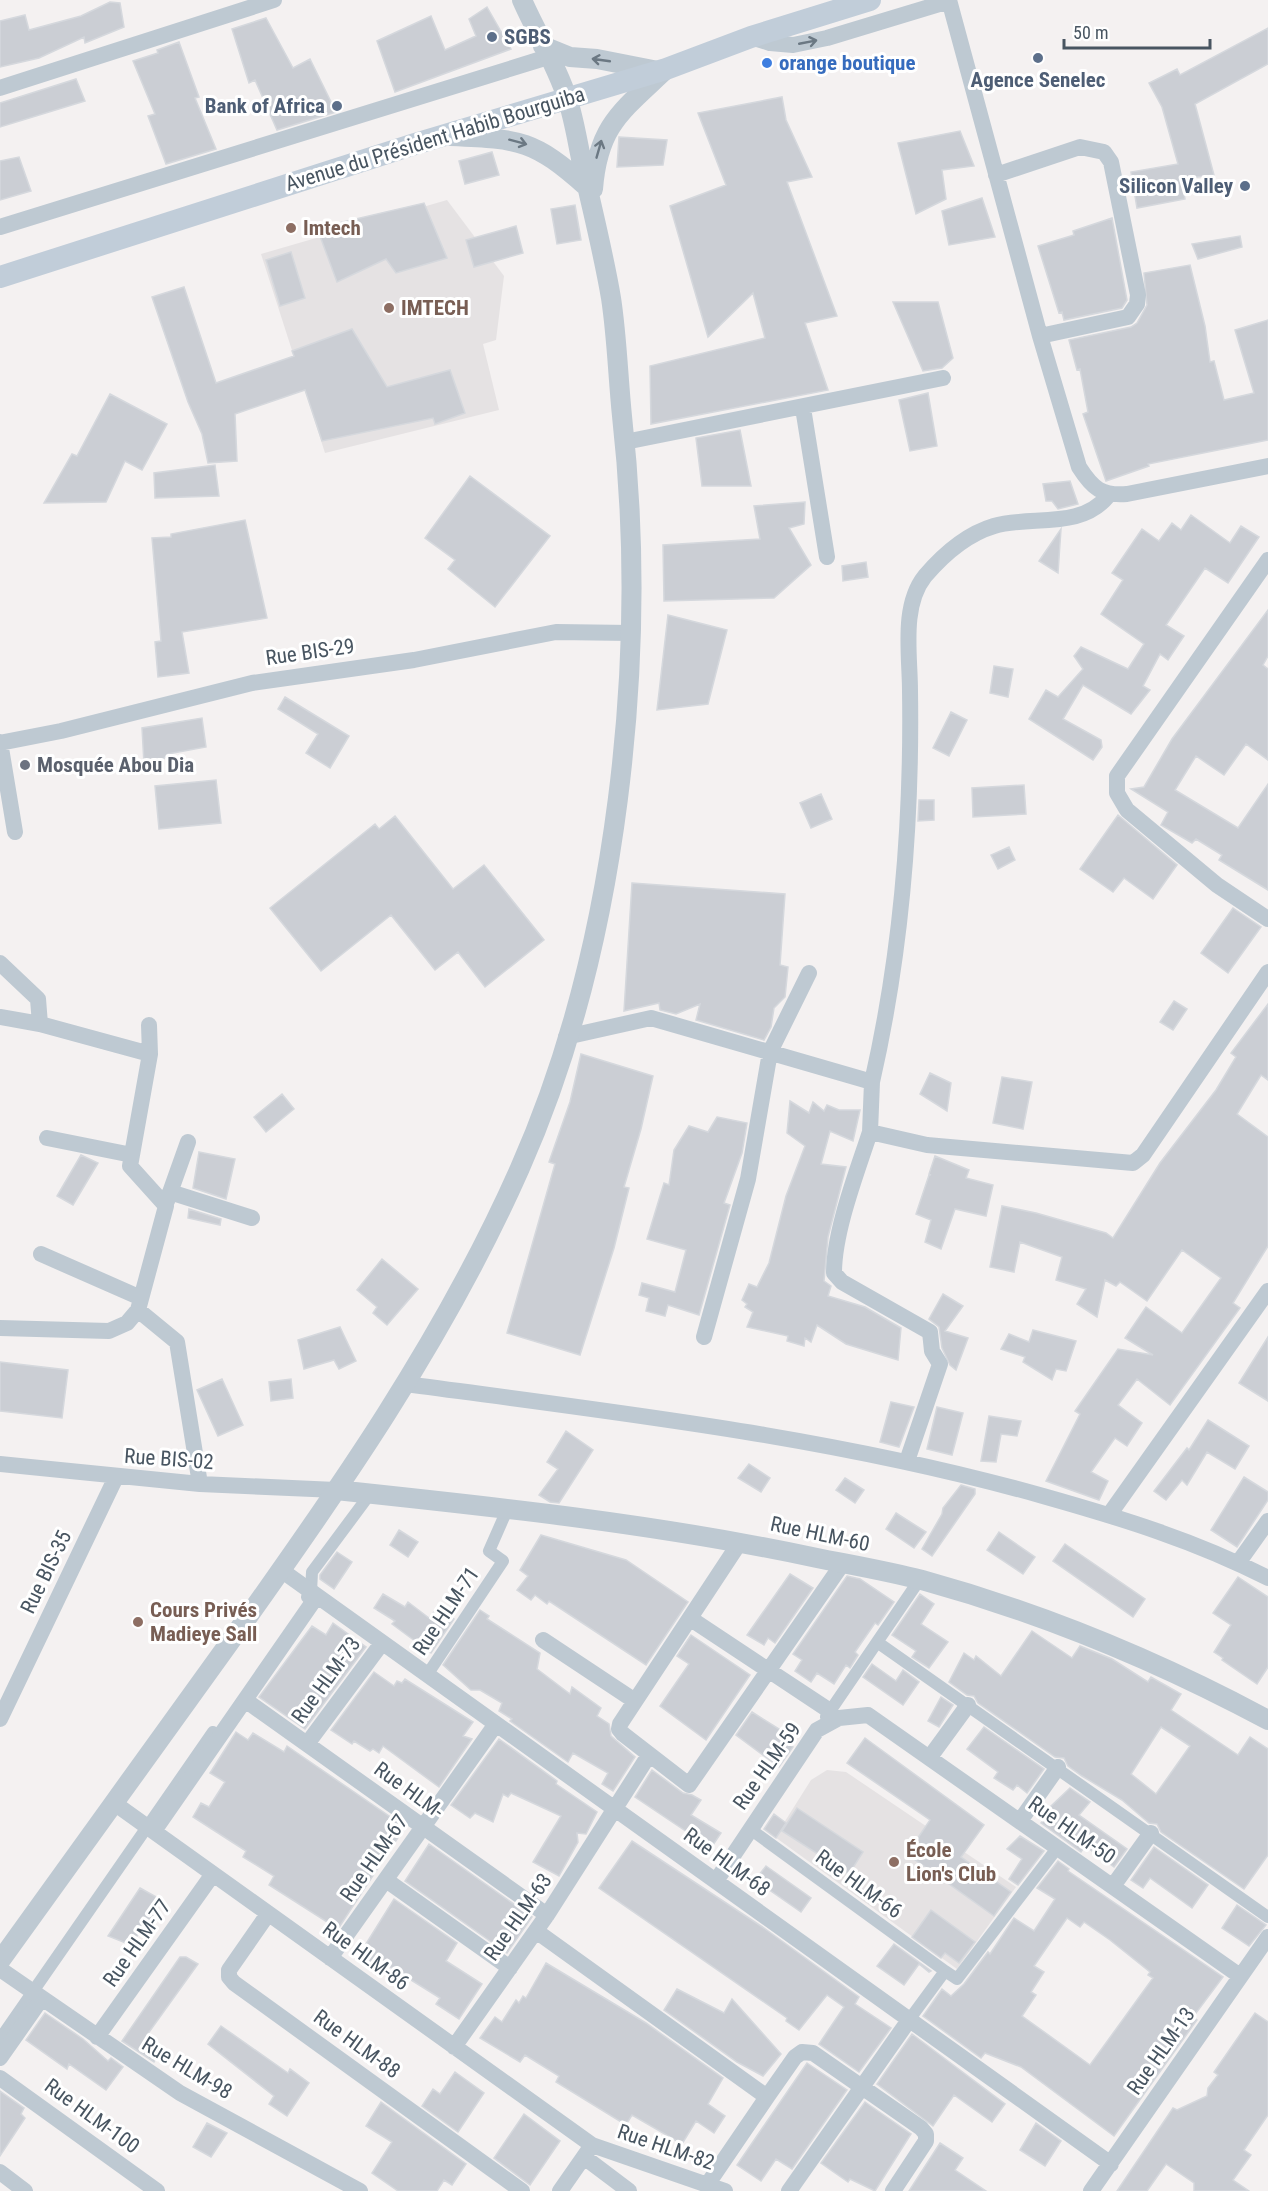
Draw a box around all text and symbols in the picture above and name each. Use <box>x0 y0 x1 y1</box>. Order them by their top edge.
scale bar <box>1064 12 1210 50</box>
text: 50 m <box>1073 22 1108 43</box>
place label: SGBS <box>504 25 551 49</box>
marker: SGBS <box>485 30 499 44</box>
one-way arrow <box>798 36 817 47</box>
place label: orange boutique <box>779 51 916 75</box>
marker: Agence Senelec <box>1031 51 1045 65</box>
one-way arrow <box>591 54 611 65</box>
marker: orange boutique <box>760 56 774 70</box>
place label: Agence Senelec <box>971 68 1106 92</box>
street label: Avenue du Président Habib Bourguiba <box>282 82 588 196</box>
place label: Bank of Africa <box>205 94 325 118</box>
marker: Bank of Africa <box>330 99 344 113</box>
one-way arrow <box>508 137 527 148</box>
one-way arrow <box>594 140 605 159</box>
place label: Silicon Valley <box>1119 174 1234 198</box>
marker: Silicon Valley <box>1238 179 1252 193</box>
place label: Imtech <box>303 216 361 240</box>
marker: Imtech <box>284 221 298 235</box>
place label: IMTECH <box>401 296 469 320</box>
marker: IMTECH <box>382 301 396 315</box>
street label: Rue BIS-29 <box>264 634 356 670</box>
place label: Mosquée Abou Dia <box>37 753 194 777</box>
marker: Mosquée Abou Dia <box>18 758 32 772</box>
street label: Rue BIS-02 <box>124 1444 214 1474</box>
street label: Rue HLM-60 <box>768 1512 872 1556</box>
street label: Rue BIS-35 <box>16 1527 76 1617</box>
street label: Rue HLM-71 <box>408 1563 484 1659</box>
place label: Cours Privés Madieye Sall <box>150 1598 257 1646</box>
marker: Cours Privés Madieye Sall <box>131 1615 145 1629</box>
street label: Rue HLM-73 <box>287 1632 365 1728</box>
street label: Rue HLM-59 <box>728 1718 806 1814</box>
street label: Rue HLM- <box>370 1757 448 1823</box>
street label: Rue HLM-50 <box>1024 1791 1120 1869</box>
street label: Rue HLM-67 <box>335 1810 413 1906</box>
street label: Rue HLM-68 <box>679 1823 775 1901</box>
place label: École Lion's Club <box>906 1838 996 1886</box>
street label: Rue HLM-66 <box>811 1845 907 1923</box>
marker: École Lion's Club <box>887 1855 901 1869</box>
street label: Rue HLM-63 <box>479 1869 557 1965</box>
street label: Rue HLM-77 <box>98 1895 176 1991</box>
street label: Rue HLM-86 <box>318 1917 414 1995</box>
street label: Rue HLM-13 <box>1122 2003 1200 2099</box>
street label: Rue HLM-88 <box>309 2005 405 2083</box>
street label: Rue HLM-98 <box>138 2032 236 2104</box>
street label: Rue HLM-100 <box>40 2074 144 2158</box>
street label: Rue HLM-82 <box>614 2119 718 2175</box>

